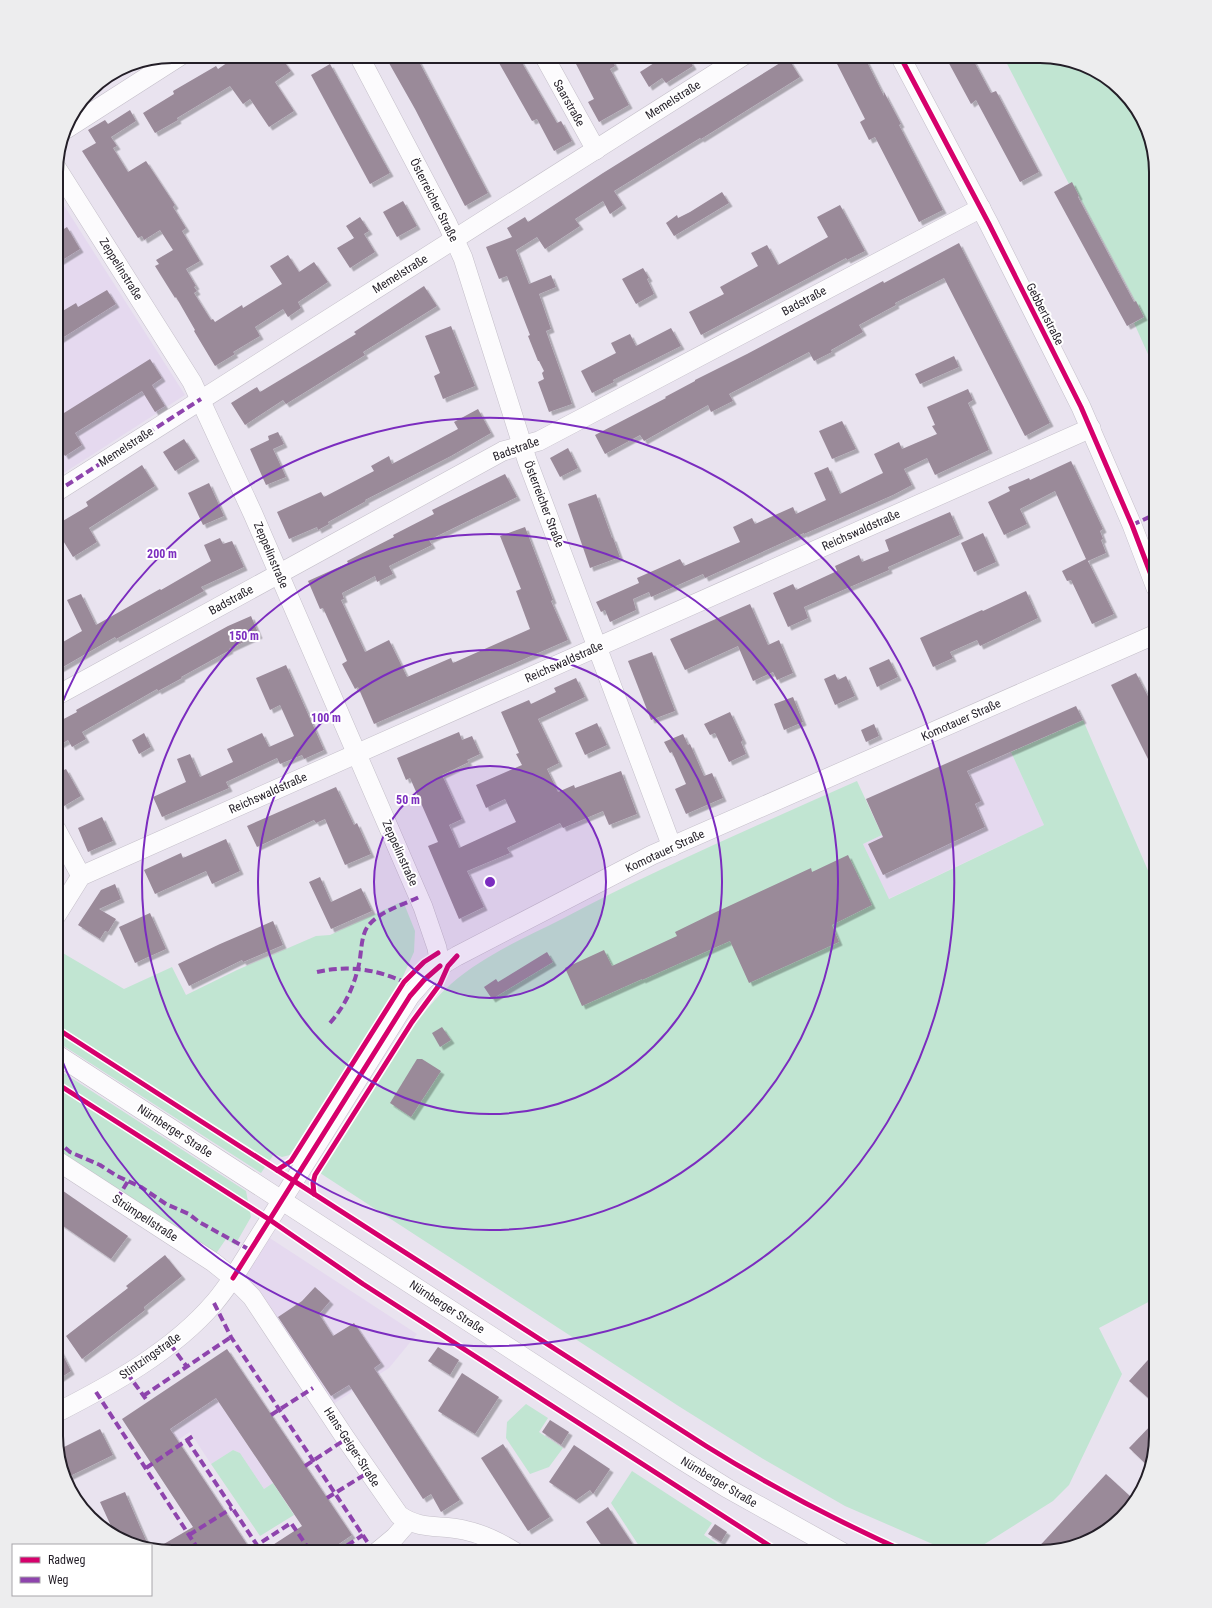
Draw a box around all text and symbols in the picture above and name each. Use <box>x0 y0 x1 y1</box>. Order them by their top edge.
street label: Saarstraße <box>550 77 588 129</box>
street label: Memelstraße <box>643 77 703 122</box>
street label: Österreicher Straße <box>407 156 462 244</box>
street label: Zeppelinstraße <box>96 235 146 303</box>
street label: Memelstraße <box>370 251 430 296</box>
street label: Gebbertstraße <box>1023 281 1067 348</box>
street label: Badstraße <box>779 283 829 319</box>
street label: Memelstraße <box>96 424 156 470</box>
street label: Badstraße <box>491 434 541 464</box>
street label: Österreicher Straße <box>521 458 568 550</box>
street label: Reichswaldstraße <box>820 506 903 553</box>
street label: Zeppelinstraße <box>251 520 291 591</box>
text: 200 m <box>147 547 177 561</box>
street label: Badstraße <box>206 582 256 618</box>
text: 150 m <box>229 629 259 643</box>
street label: Reichswaldstraße <box>523 638 606 685</box>
street label: Komotauer Straße <box>919 696 1003 744</box>
text: 100 m <box>311 711 341 725</box>
street label: Reichswaldstraße <box>227 769 310 816</box>
text: 50 m <box>396 793 420 807</box>
street label: Zeppelinstraße <box>379 818 421 888</box>
street label: Komotauer Straße <box>623 826 707 875</box>
centre of rings <box>483 875 497 889</box>
street label: Nürnberger Straße <box>135 1102 215 1161</box>
street label: Strümpellstraße <box>110 1192 181 1245</box>
street label: Nürnberger Straße <box>407 1278 487 1337</box>
street label: Stintzingstraße <box>117 1329 184 1382</box>
street label: Hans-Geiger-Straße <box>321 1405 383 1490</box>
street label: Nürnberger Straße <box>678 1454 760 1510</box>
legend <box>12 1544 152 1596</box>
text: Radweg <box>48 1553 85 1567</box>
text: Weg <box>48 1573 69 1587</box>

